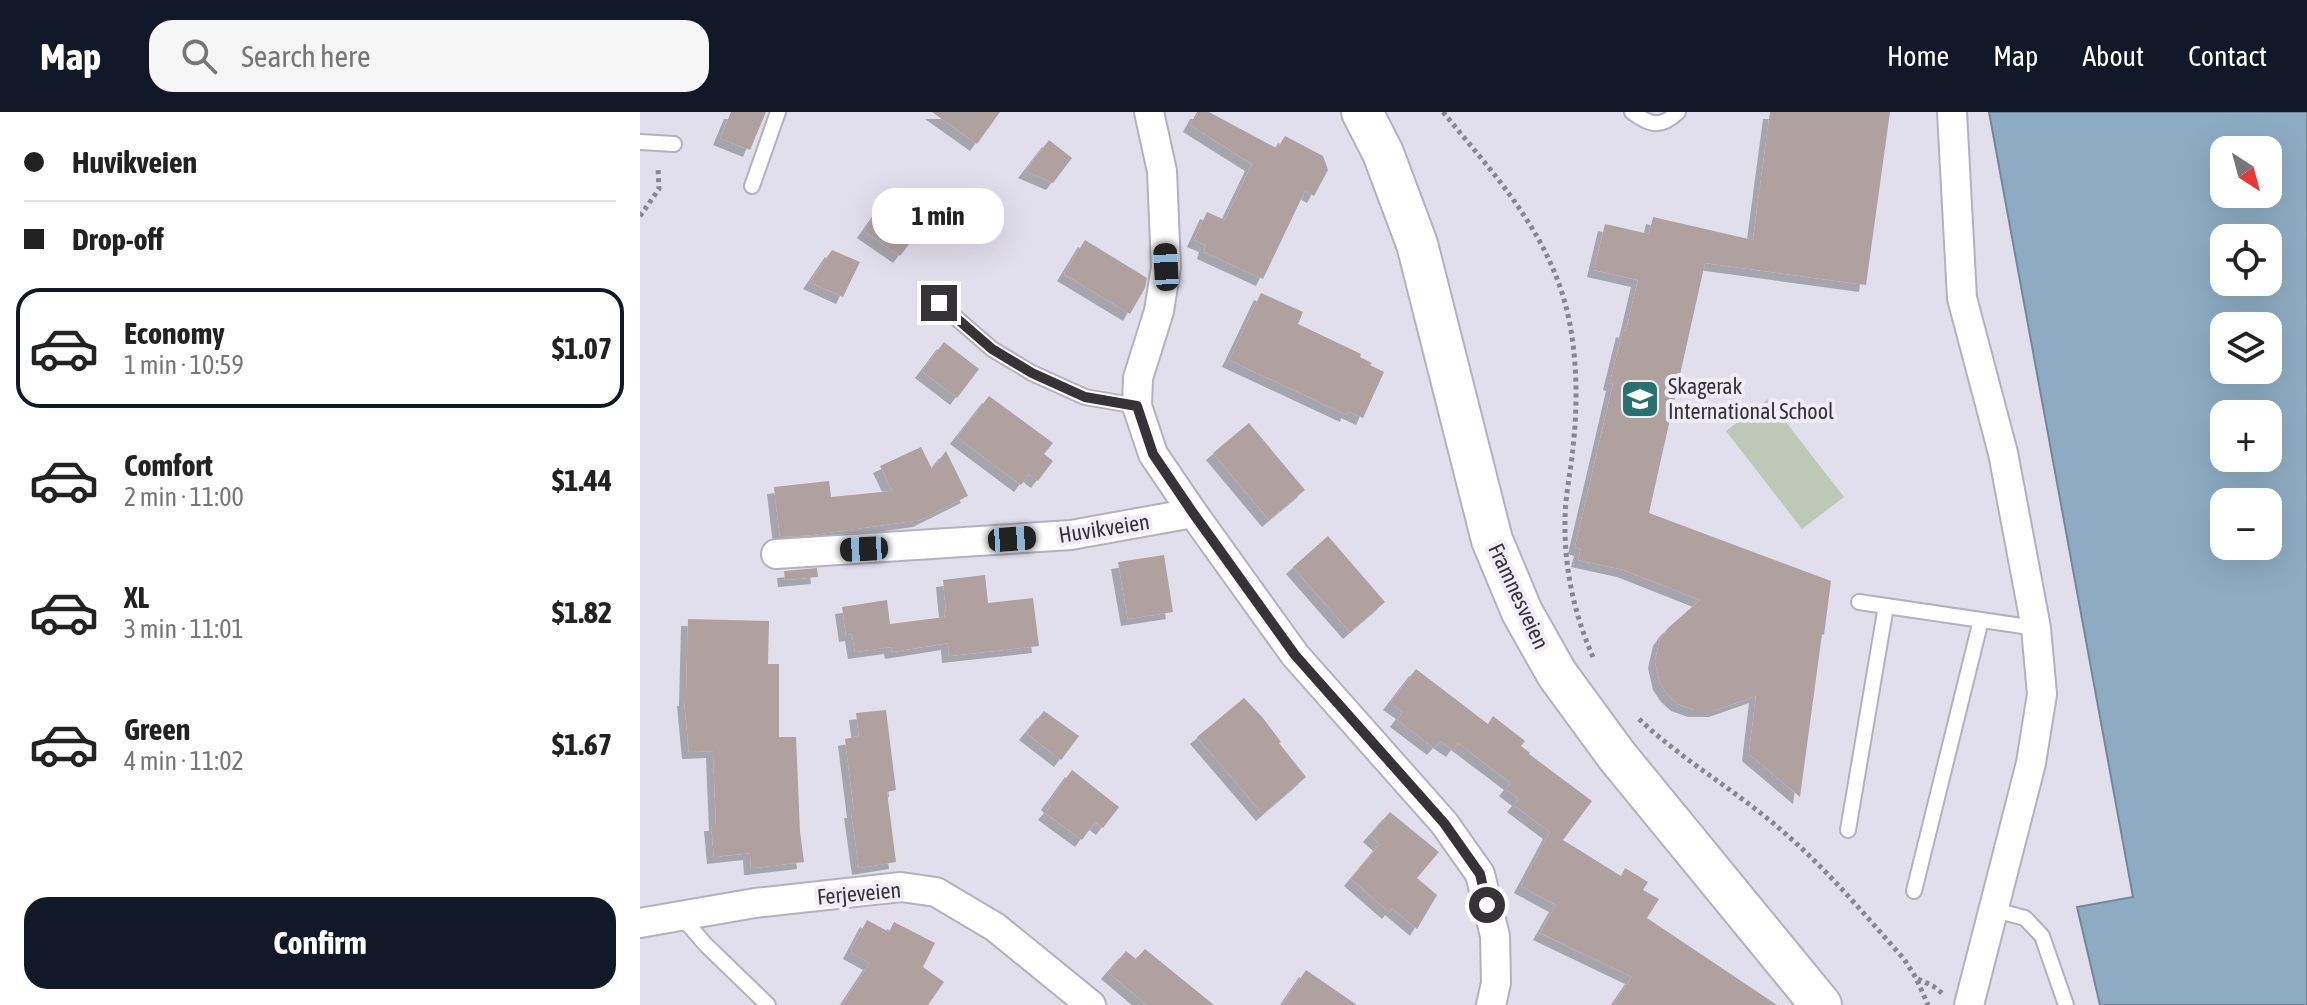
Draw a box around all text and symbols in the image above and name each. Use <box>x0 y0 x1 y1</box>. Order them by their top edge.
search box <box>149 20 709 92</box>
icon: search <box>177 34 221 78</box>
text: Map <box>40 35 101 78</box>
text: Search here <box>241 39 371 73</box>
text: Home <box>1887 40 1949 72</box>
text: Map <box>1993 40 2038 72</box>
text: About <box>2082 40 2144 72</box>
text: Contact <box>2188 40 2267 72</box>
north arrow <box>2210 136 2282 208</box>
map controls <box>2210 136 2282 560</box>
text: Huvikveien <box>72 145 197 179</box>
callout: 1 min <box>873 187 1005 243</box>
text: 1 min <box>911 201 965 231</box>
text: Drop-off <box>72 222 164 256</box>
button: locate <box>2210 224 2282 296</box>
car <box>1153 242 1179 292</box>
route end <box>921 285 957 321</box>
icon: car <box>28 312 100 384</box>
button: layers <box>2210 312 2282 384</box>
text: Economy <box>124 316 225 350</box>
text: $1.07 <box>552 331 612 365</box>
text: 1 min · 10:59 <box>124 350 244 380</box>
place label: Skagerak International School <box>1668 373 1834 424</box>
school or university icon: Skagerak International School <box>1619 378 1661 420</box>
button: + <box>2210 400 2282 472</box>
icon: car <box>28 444 100 516</box>
text: Comfort <box>124 448 213 482</box>
text: $1.44 <box>552 463 612 497</box>
text: 2 min · 11:00 <box>124 482 244 512</box>
button: − <box>2210 488 2282 560</box>
street label: Huvikveien <box>1057 508 1151 548</box>
car <box>987 525 1037 553</box>
car <box>839 536 889 562</box>
street label: Framnesveien <box>1483 539 1555 653</box>
icon: car <box>28 576 100 648</box>
text: XL <box>124 580 149 614</box>
text: $1.82 <box>552 595 612 629</box>
text: 3 min · 11:01 <box>124 614 244 644</box>
icon: car <box>28 708 100 780</box>
text: Green <box>124 712 190 746</box>
text: $1.67 <box>552 727 612 761</box>
text: 4 min · 11:02 <box>124 746 244 776</box>
street label: Ferjeveien <box>816 876 902 910</box>
route start <box>1469 887 1505 923</box>
button: Confirm <box>24 897 616 989</box>

